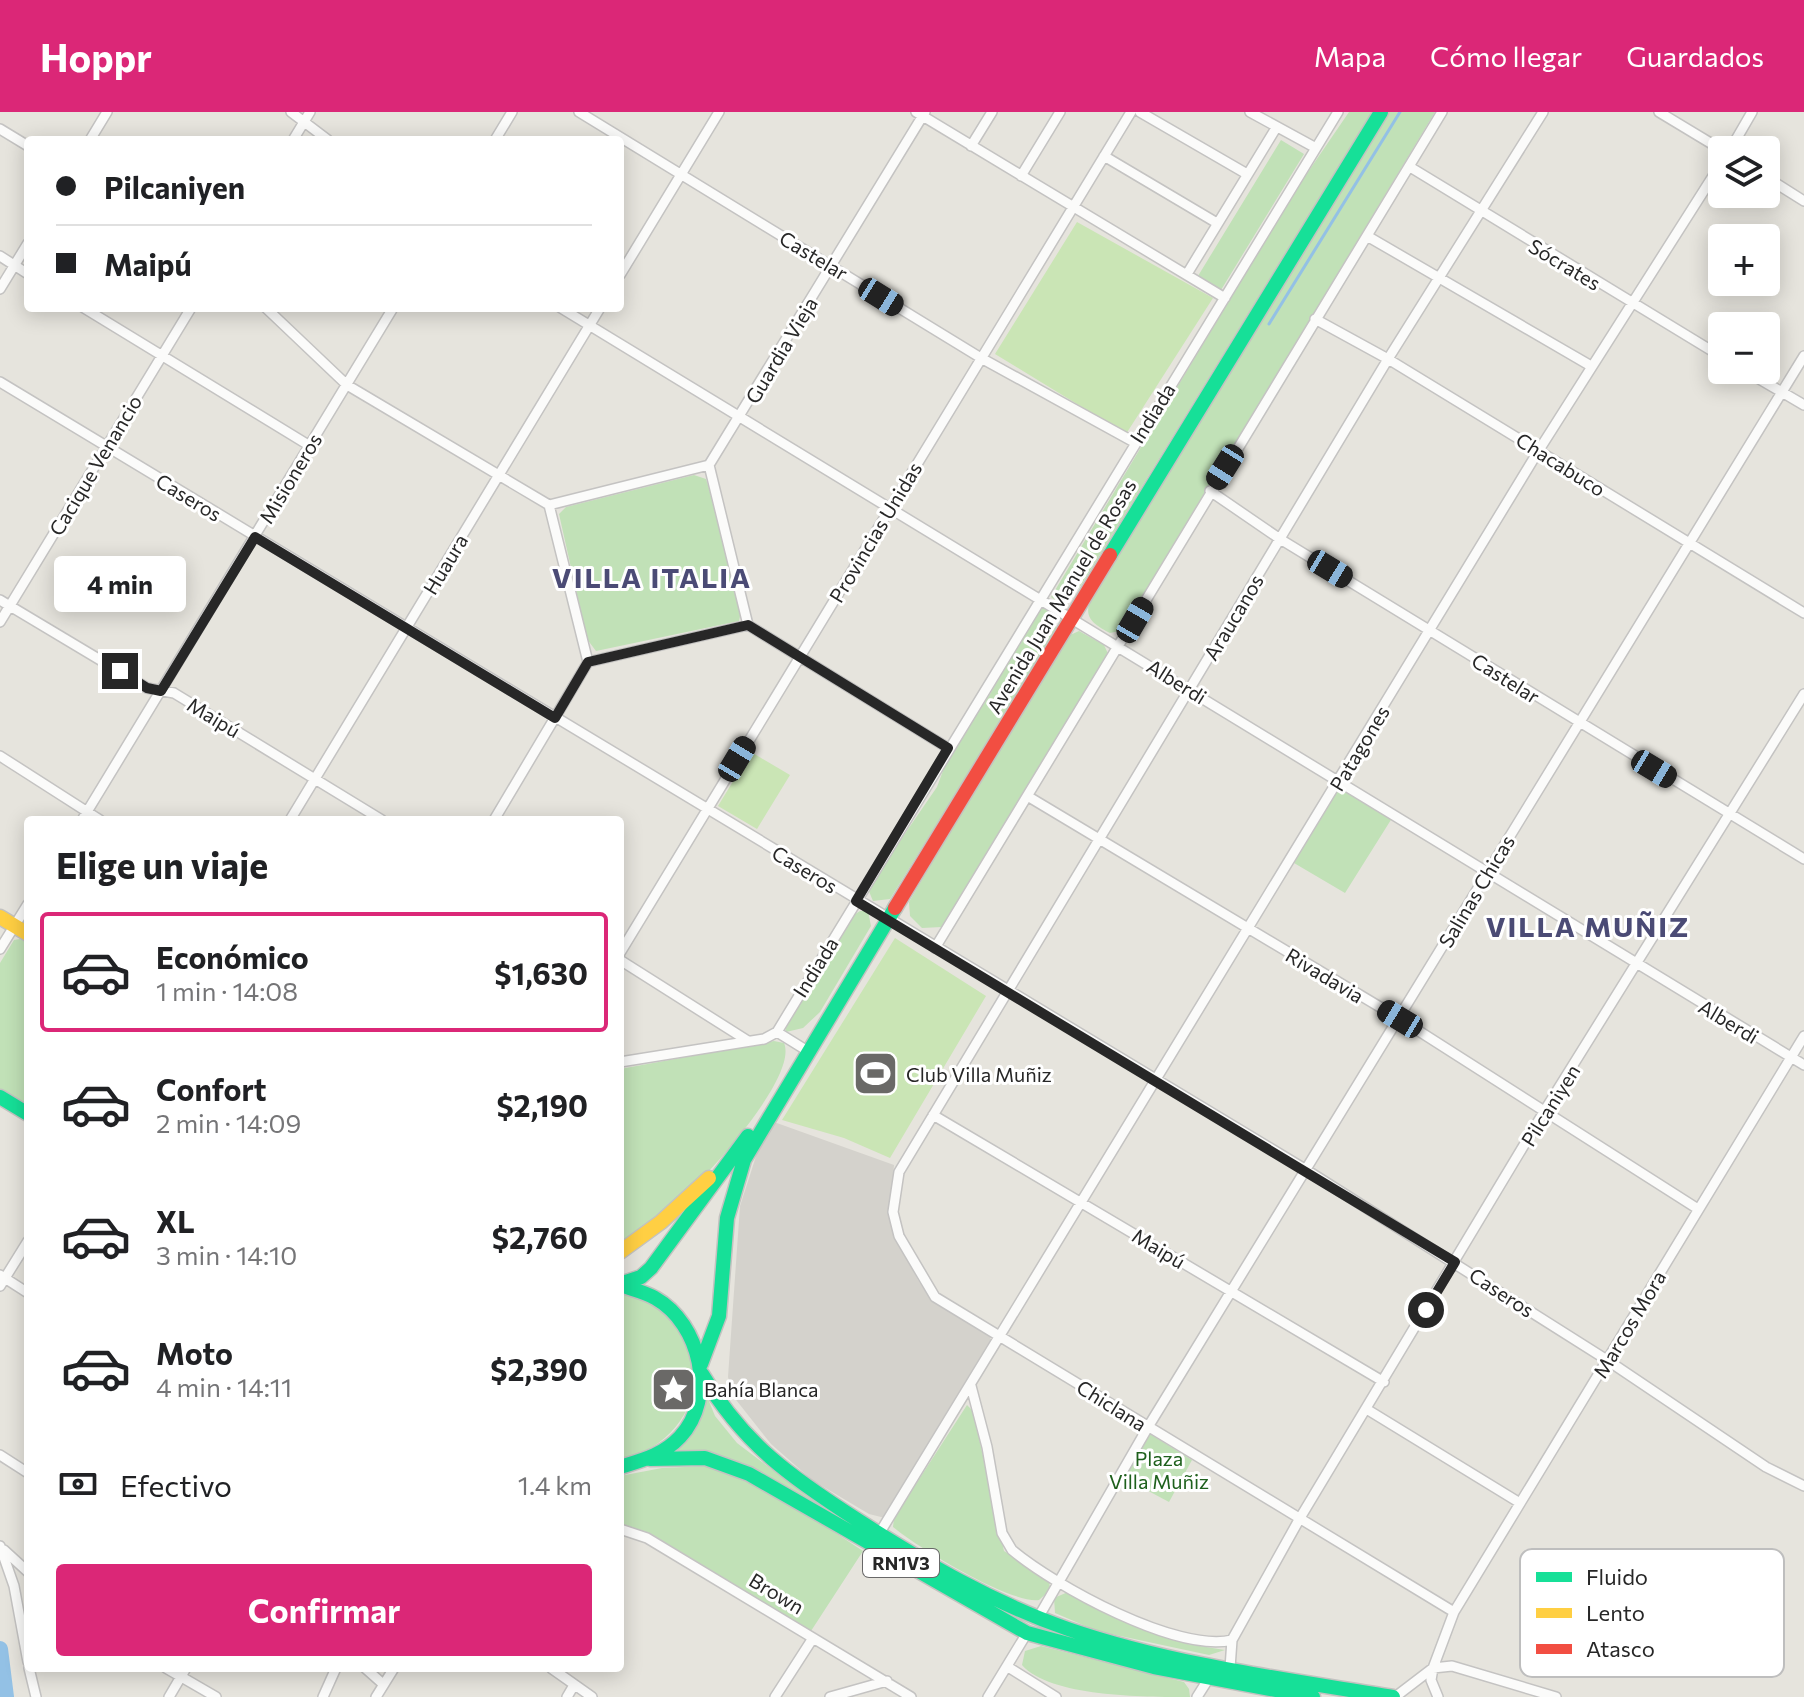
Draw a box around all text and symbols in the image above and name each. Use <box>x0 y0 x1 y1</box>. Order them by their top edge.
text: Hoppr <box>40 33 152 80</box>
text: Mapa <box>1314 39 1386 73</box>
text: Cómo llegar <box>1430 39 1582 73</box>
text: Guardados <box>1626 39 1764 73</box>
map controls <box>1708 136 1780 384</box>
button: layers <box>1708 136 1780 208</box>
text: Pilcaniyen <box>104 168 245 205</box>
button: + <box>1708 224 1780 296</box>
street label: Castelar <box>776 225 852 285</box>
street label: Sócrates <box>1525 233 1605 295</box>
text: Maipú <box>104 245 192 282</box>
car <box>854 274 908 320</box>
street label: Guardia Vieja <box>740 292 822 408</box>
button: − <box>1708 312 1780 384</box>
street label: Indiada <box>1124 379 1180 447</box>
street label: Cacique Venancio <box>44 390 146 540</box>
street label: Chacabuco <box>1512 427 1610 501</box>
street label: Misioneros <box>254 429 326 527</box>
car <box>1202 440 1248 494</box>
street label: Provincias Unidas <box>824 458 926 606</box>
street label: Caseros <box>152 468 226 526</box>
street label: Avenida Juan Manuel de Rosas <box>981 474 1141 718</box>
street label: Huaura <box>418 530 472 598</box>
car <box>1303 546 1357 592</box>
callout: 4 min <box>54 555 186 611</box>
district label: VILLA ITALIA <box>552 560 752 594</box>
text: 4 min <box>87 568 153 599</box>
street label: Araucanos <box>1198 570 1268 664</box>
car <box>1113 593 1157 647</box>
street label: Castelar <box>1468 648 1544 708</box>
route end <box>102 653 138 689</box>
street label: Alberdi <box>1143 653 1211 709</box>
street label: Maipú <box>183 692 245 742</box>
street label: Patagones <box>1324 701 1394 795</box>
car <box>714 732 760 786</box>
car <box>1627 746 1681 792</box>
street label: Salinas Chicas <box>1433 830 1519 952</box>
street label: Caseros <box>768 840 842 898</box>
text: Elige un viaje <box>56 842 268 886</box>
district label: VILLA MUÑIZ <box>1486 909 1690 943</box>
street label: Indiada <box>787 933 843 1001</box>
icon: car <box>60 936 132 1008</box>
text: Económico <box>156 938 309 975</box>
street label: Rivadavia <box>1282 942 1368 1008</box>
text: $1,630 <box>494 954 588 991</box>
text: 1 min · 14:08 <box>156 975 298 1006</box>
street label: Alberdi <box>1695 994 1763 1048</box>
car <box>1373 996 1427 1042</box>
sports icon: Club Villa Muñiz <box>851 1050 899 1098</box>
street label: Pilcaniyen <box>1516 1060 1584 1150</box>
place label: Club Villa Muñiz <box>906 1062 1052 1086</box>
icon: car <box>60 1068 132 1140</box>
text: Confort <box>156 1070 267 1107</box>
text: $2,190 <box>496 1086 588 1123</box>
text: 2 min · 14:09 <box>156 1107 301 1138</box>
icon: car <box>60 1200 132 1272</box>
text: XL <box>156 1202 195 1239</box>
text: $2,760 <box>492 1218 588 1255</box>
street label: Maipú <box>1128 1223 1190 1273</box>
text: 3 min · 14:10 <box>156 1239 297 1270</box>
street label: Caseros <box>1465 1262 1539 1322</box>
street label: Marcos Mora <box>1588 1266 1670 1382</box>
route start <box>1408 1292 1444 1328</box>
icon: car <box>60 1332 132 1404</box>
text: Moto <box>156 1334 233 1371</box>
text: $2,390 <box>490 1350 588 1387</box>
place icon: Bahía Blanca <box>649 1365 697 1413</box>
text: 4 min · 14:11 <box>156 1371 292 1402</box>
street label: Chiclana <box>1073 1374 1151 1436</box>
place label: Bahía Blanca <box>704 1377 819 1401</box>
park label: Plaza Villa Muñiz <box>1109 1446 1209 1493</box>
icon: cash <box>56 1462 100 1506</box>
text: Efectivo <box>120 1466 232 1503</box>
text: 1.4 km <box>518 1469 592 1500</box>
road number: RN1V3 <box>863 1549 939 1577</box>
legend <box>1520 1549 1784 1677</box>
text: Fluido <box>1586 1563 1648 1590</box>
button: Confirmar <box>56 1564 592 1656</box>
street label: Brown <box>745 1567 809 1619</box>
text: Lento <box>1586 1599 1645 1626</box>
text: Atasco <box>1586 1635 1655 1662</box>

